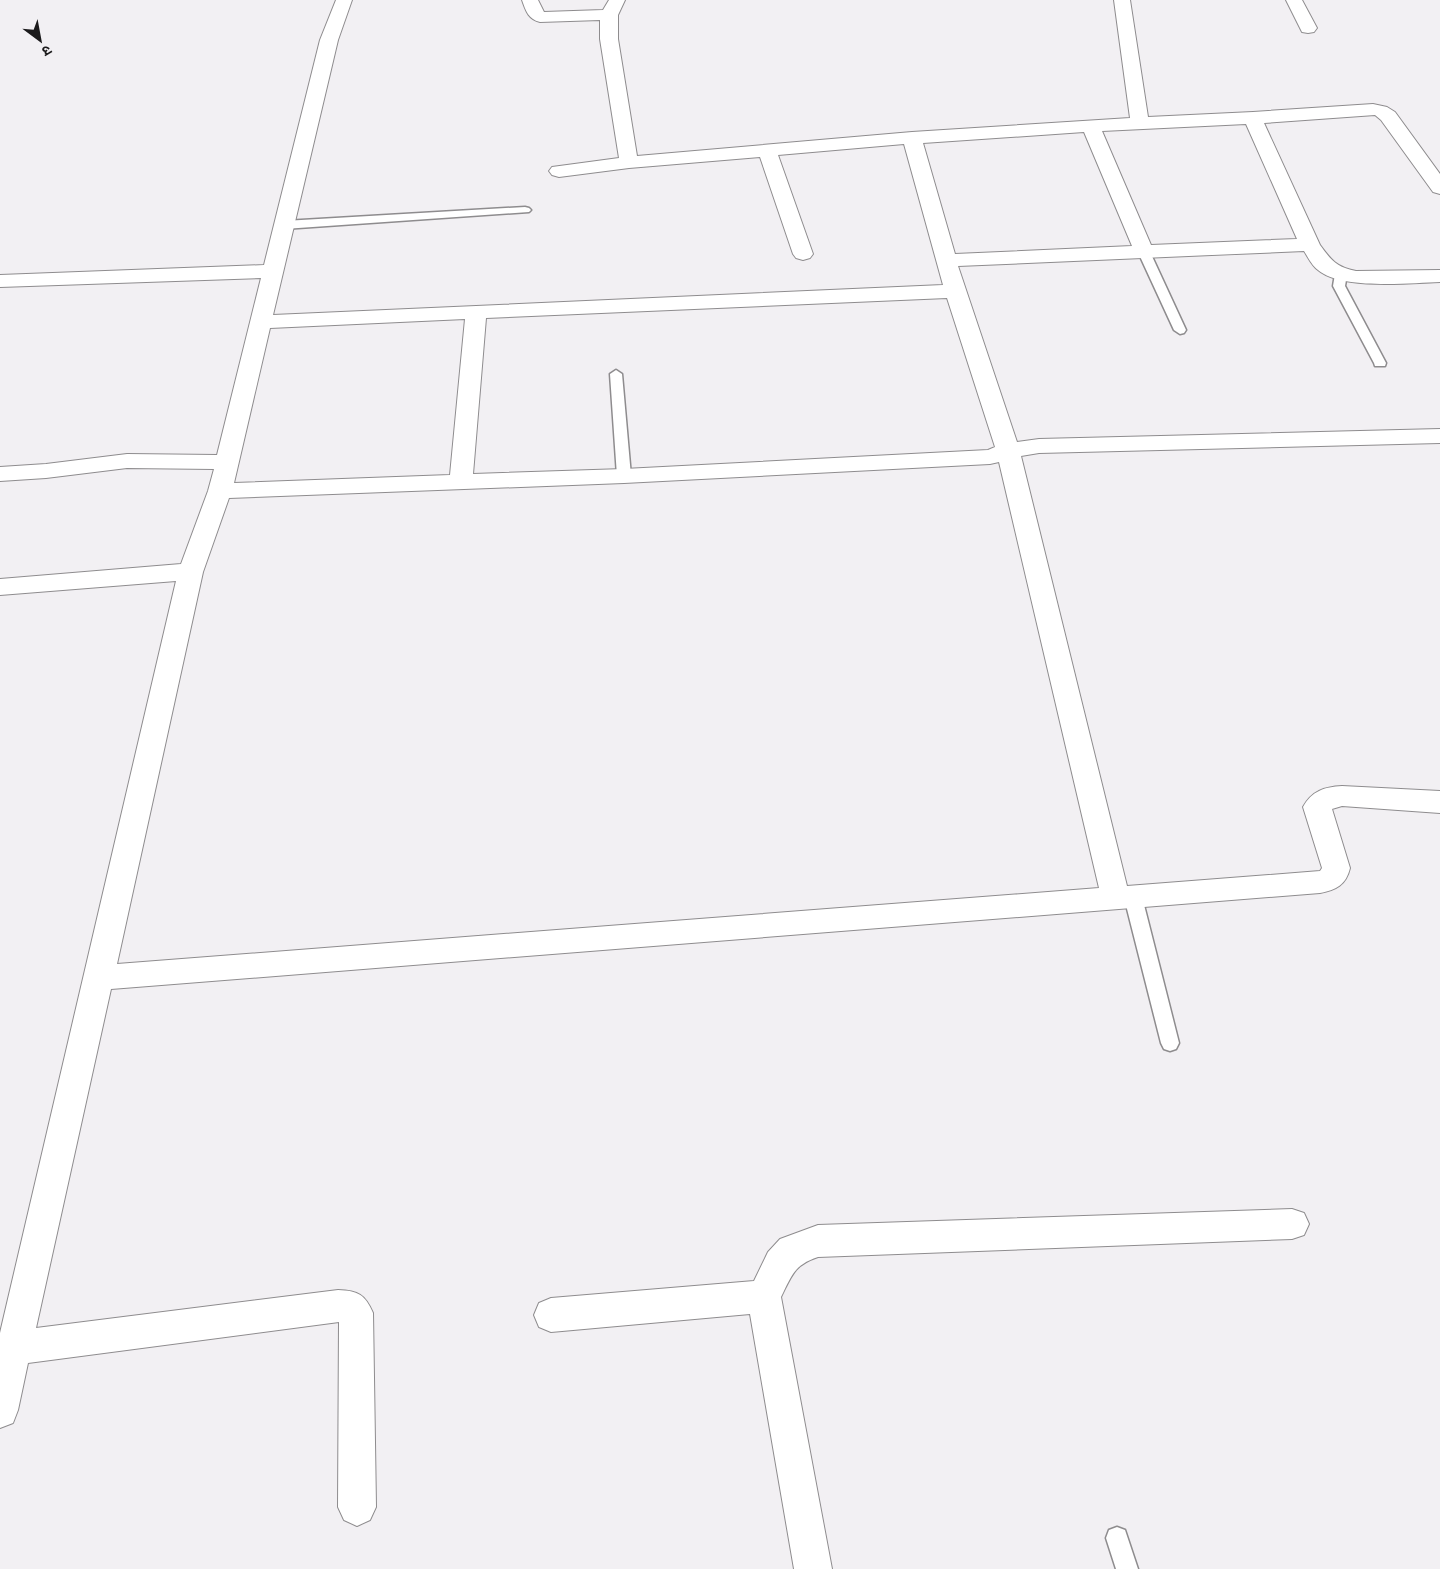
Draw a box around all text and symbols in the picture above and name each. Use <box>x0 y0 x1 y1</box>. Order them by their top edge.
north arrow <box>15 15 65 65</box>
text: उ <box>38 42 55 60</box>

